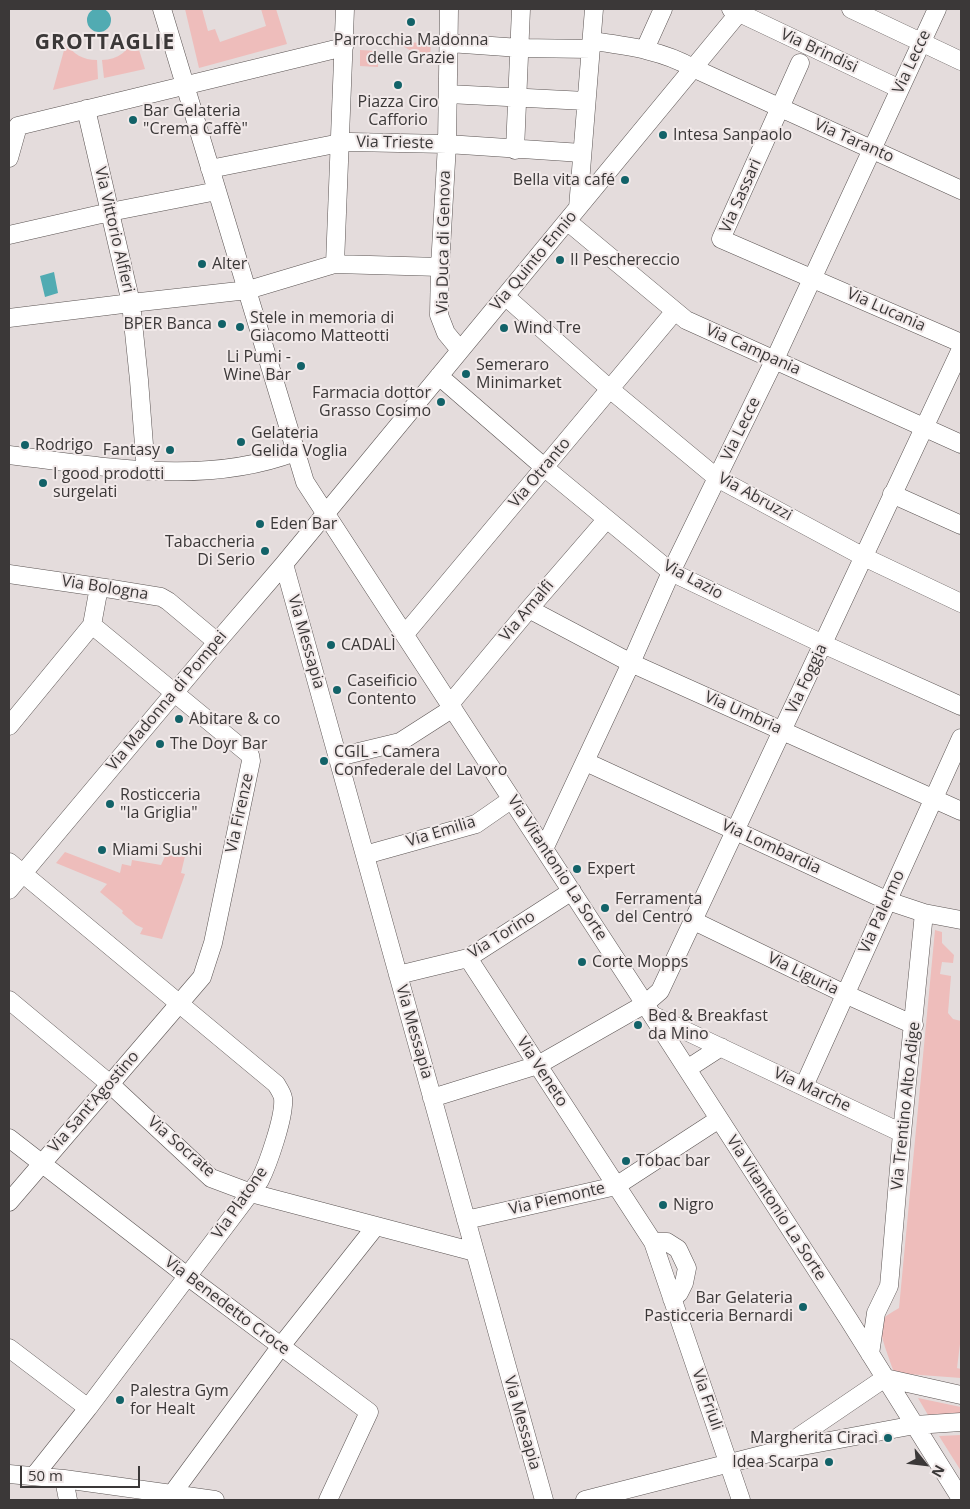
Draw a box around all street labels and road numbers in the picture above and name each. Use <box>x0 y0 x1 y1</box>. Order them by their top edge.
street label: Via Brindisi <box>777 25 861 77</box>
street label: Via Lecce <box>889 27 935 97</box>
street label: Via Taranto <box>811 115 897 167</box>
street label: Via Trieste <box>356 133 434 153</box>
street label: Via Sassari <box>716 156 766 236</box>
street label: Via Vittorio Alfieri <box>90 165 138 295</box>
street label: Via Duca di Genova <box>433 170 455 314</box>
street label: Via Quinto Ennio <box>487 207 581 315</box>
street label: Via Lucania <box>844 284 928 336</box>
street label: Via Campania <box>703 321 803 379</box>
street label: Via Lecce <box>717 394 765 464</box>
street label: Via Otranto <box>505 434 575 512</box>
street label: Via Abruzzi <box>715 469 795 525</box>
street label: Via Lazio <box>660 556 726 604</box>
street label: Via Bologna <box>60 572 150 604</box>
street label: Via Amalfi <box>496 577 558 645</box>
street label: Via Messapia <box>283 593 329 691</box>
street label: Via Madonna di Pompei <box>103 627 231 775</box>
street label: Via Foggia <box>782 641 832 717</box>
street label: Via Umbria <box>701 687 785 739</box>
street label: Via Firenze <box>222 772 258 854</box>
street label: Via Vitantonio La Sorte <box>503 792 611 944</box>
street label: Via Emilia <box>404 812 478 852</box>
street label: Via Lombardia <box>718 816 824 878</box>
street label: Via Palermo <box>855 867 909 957</box>
street label: Via Torino <box>465 907 539 963</box>
street label: Via Liguria <box>764 948 842 1000</box>
street label: Via Messapia <box>391 983 437 1081</box>
street label: Via Trentino Alto Adige <box>888 1021 924 1191</box>
street label: Via Veneto <box>512 1034 572 1110</box>
street label: Via Sant'Agostino <box>45 1047 143 1157</box>
street label: Via Marche <box>770 1064 854 1116</box>
street label: Via Socrate <box>143 1113 219 1181</box>
street label: Via Vitantonio La Sorte <box>722 1132 830 1284</box>
street label: Via Platone <box>208 1163 272 1243</box>
street label: Via Piemonte <box>507 1179 607 1219</box>
street label: Via Benedetto Croce <box>161 1253 293 1359</box>
street label: Via Friuli <box>688 1367 726 1433</box>
street label: Via Messapia <box>499 1374 545 1472</box>

